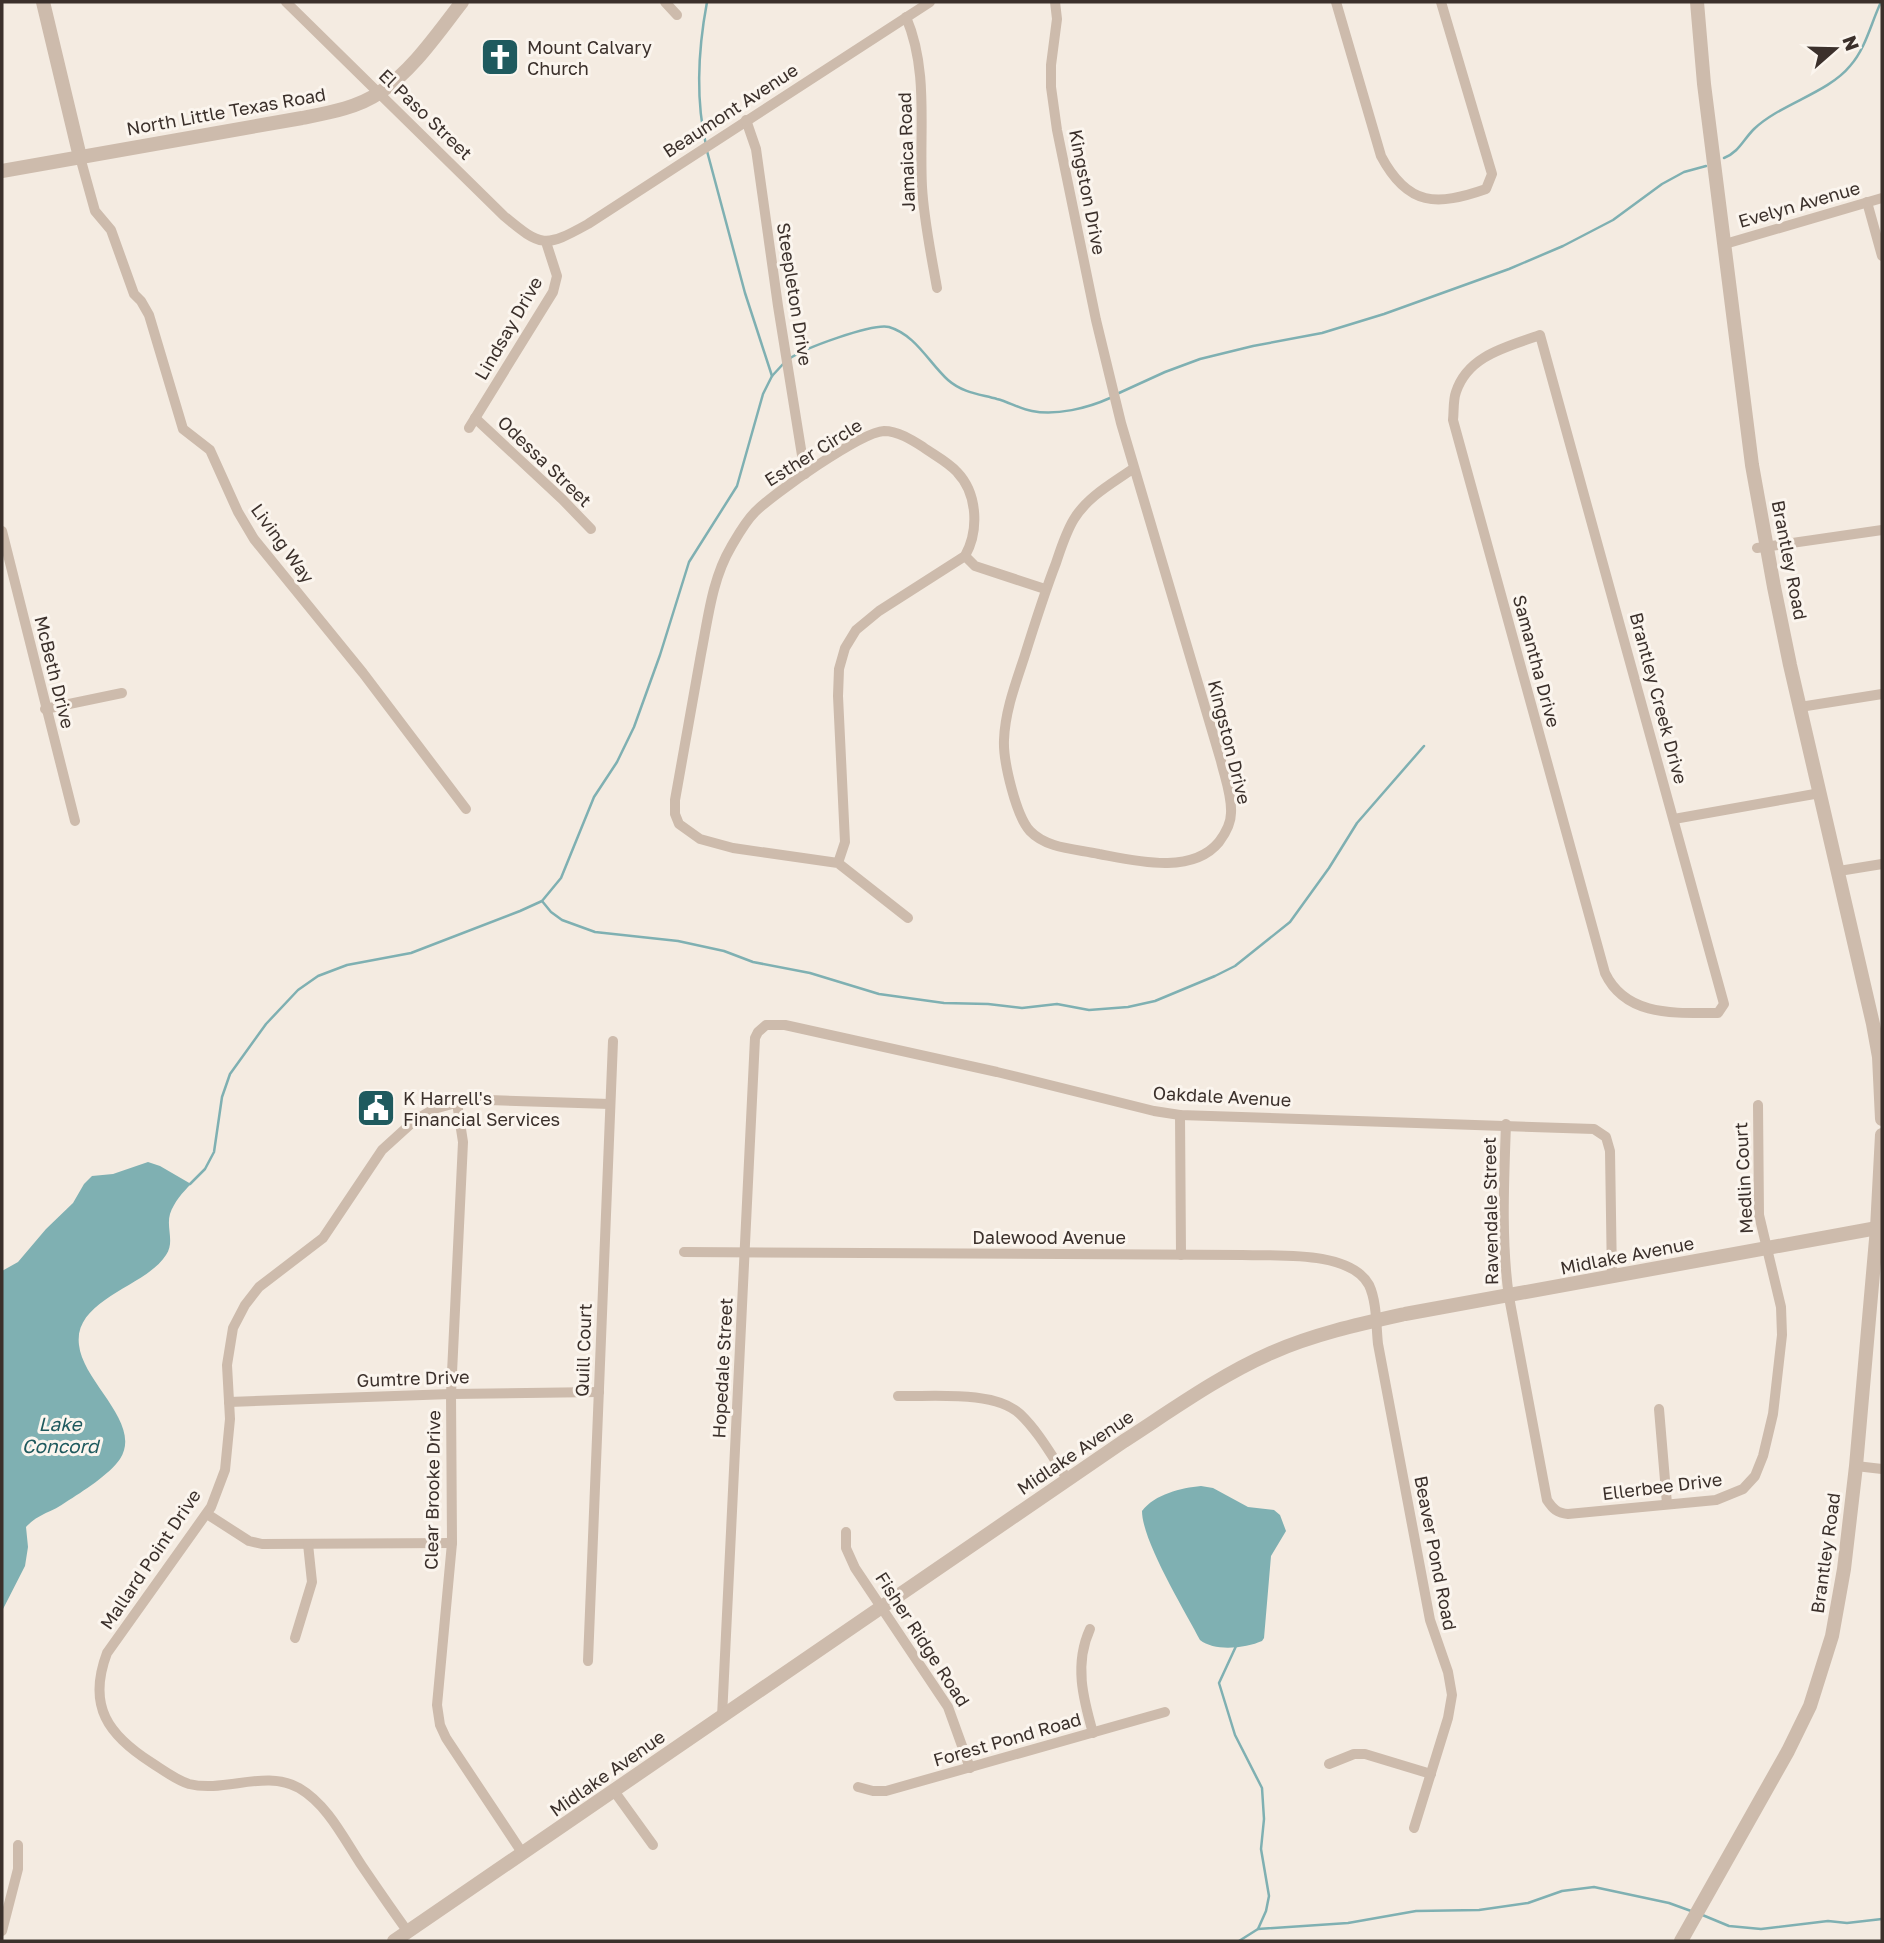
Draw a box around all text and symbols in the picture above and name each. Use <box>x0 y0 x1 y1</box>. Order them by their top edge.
north arrow <box>1800 14 1870 84</box>
text: N <box>1838 32 1865 54</box>
church icon: Mount Calvary Church <box>479 36 521 78</box>
place label: Mount Calvary Church <box>527 36 652 79</box>
street label: Beaumont Avenue <box>658 58 802 162</box>
street label: El Paso Street <box>375 64 477 164</box>
street label: North Little Texas Road <box>125 83 327 139</box>
street label: Jamaica Road <box>893 92 919 212</box>
street label: Kingston Drive <box>1065 128 1111 256</box>
street label: Evelyn Avenue <box>1736 176 1862 232</box>
street label: Steepleton Drive <box>773 221 817 367</box>
street label: Lindsay Drive <box>470 272 546 384</box>
street label: Odessa Street <box>494 411 596 511</box>
street label: Esther Circle <box>760 413 866 491</box>
street label: Brantley Road <box>1768 498 1812 622</box>
street label: Living Way <box>247 499 319 587</box>
street label: Samantha Drive <box>1509 592 1565 730</box>
street label: Brantley Creek Drive <box>1626 610 1692 786</box>
street label: McBeth Drive <box>30 613 80 731</box>
street label: Kingston Drive <box>1204 678 1256 806</box>
street label: Oakdale Avenue <box>1152 1081 1292 1111</box>
public building icon: K Harrell's Financial Services <box>355 1087 397 1129</box>
place label: K Harrell's Financial Services <box>403 1087 560 1130</box>
street label: Medlin Court <box>1729 1122 1757 1234</box>
street label: Ravendale Street <box>1478 1137 1502 1285</box>
street label: Dalewood Avenue <box>972 1226 1126 1248</box>
street label: Midlake Avenue <box>1558 1231 1696 1279</box>
street label: Hopedale Street <box>707 1297 737 1439</box>
street label: Quill Court <box>570 1303 596 1397</box>
street label: Gumtre Drive <box>356 1365 470 1391</box>
street label: Midlake Avenue <box>1013 1405 1137 1499</box>
street label: Clear Brooke Drive <box>420 1410 444 1570</box>
water label: Lake Concord <box>22 1412 101 1457</box>
street label: Ellerbee Drive <box>1601 1468 1723 1504</box>
street label: Beaver Pond Road <box>1410 1474 1462 1632</box>
street label: Mallard Point Drive <box>95 1485 205 1633</box>
street label: Brantley Road <box>1806 1491 1844 1615</box>
street label: Fisher Ridge Road <box>871 1567 975 1711</box>
street label: Forest Pond Road <box>930 1707 1084 1771</box>
street label: Midlake Avenue <box>545 1725 669 1821</box>

